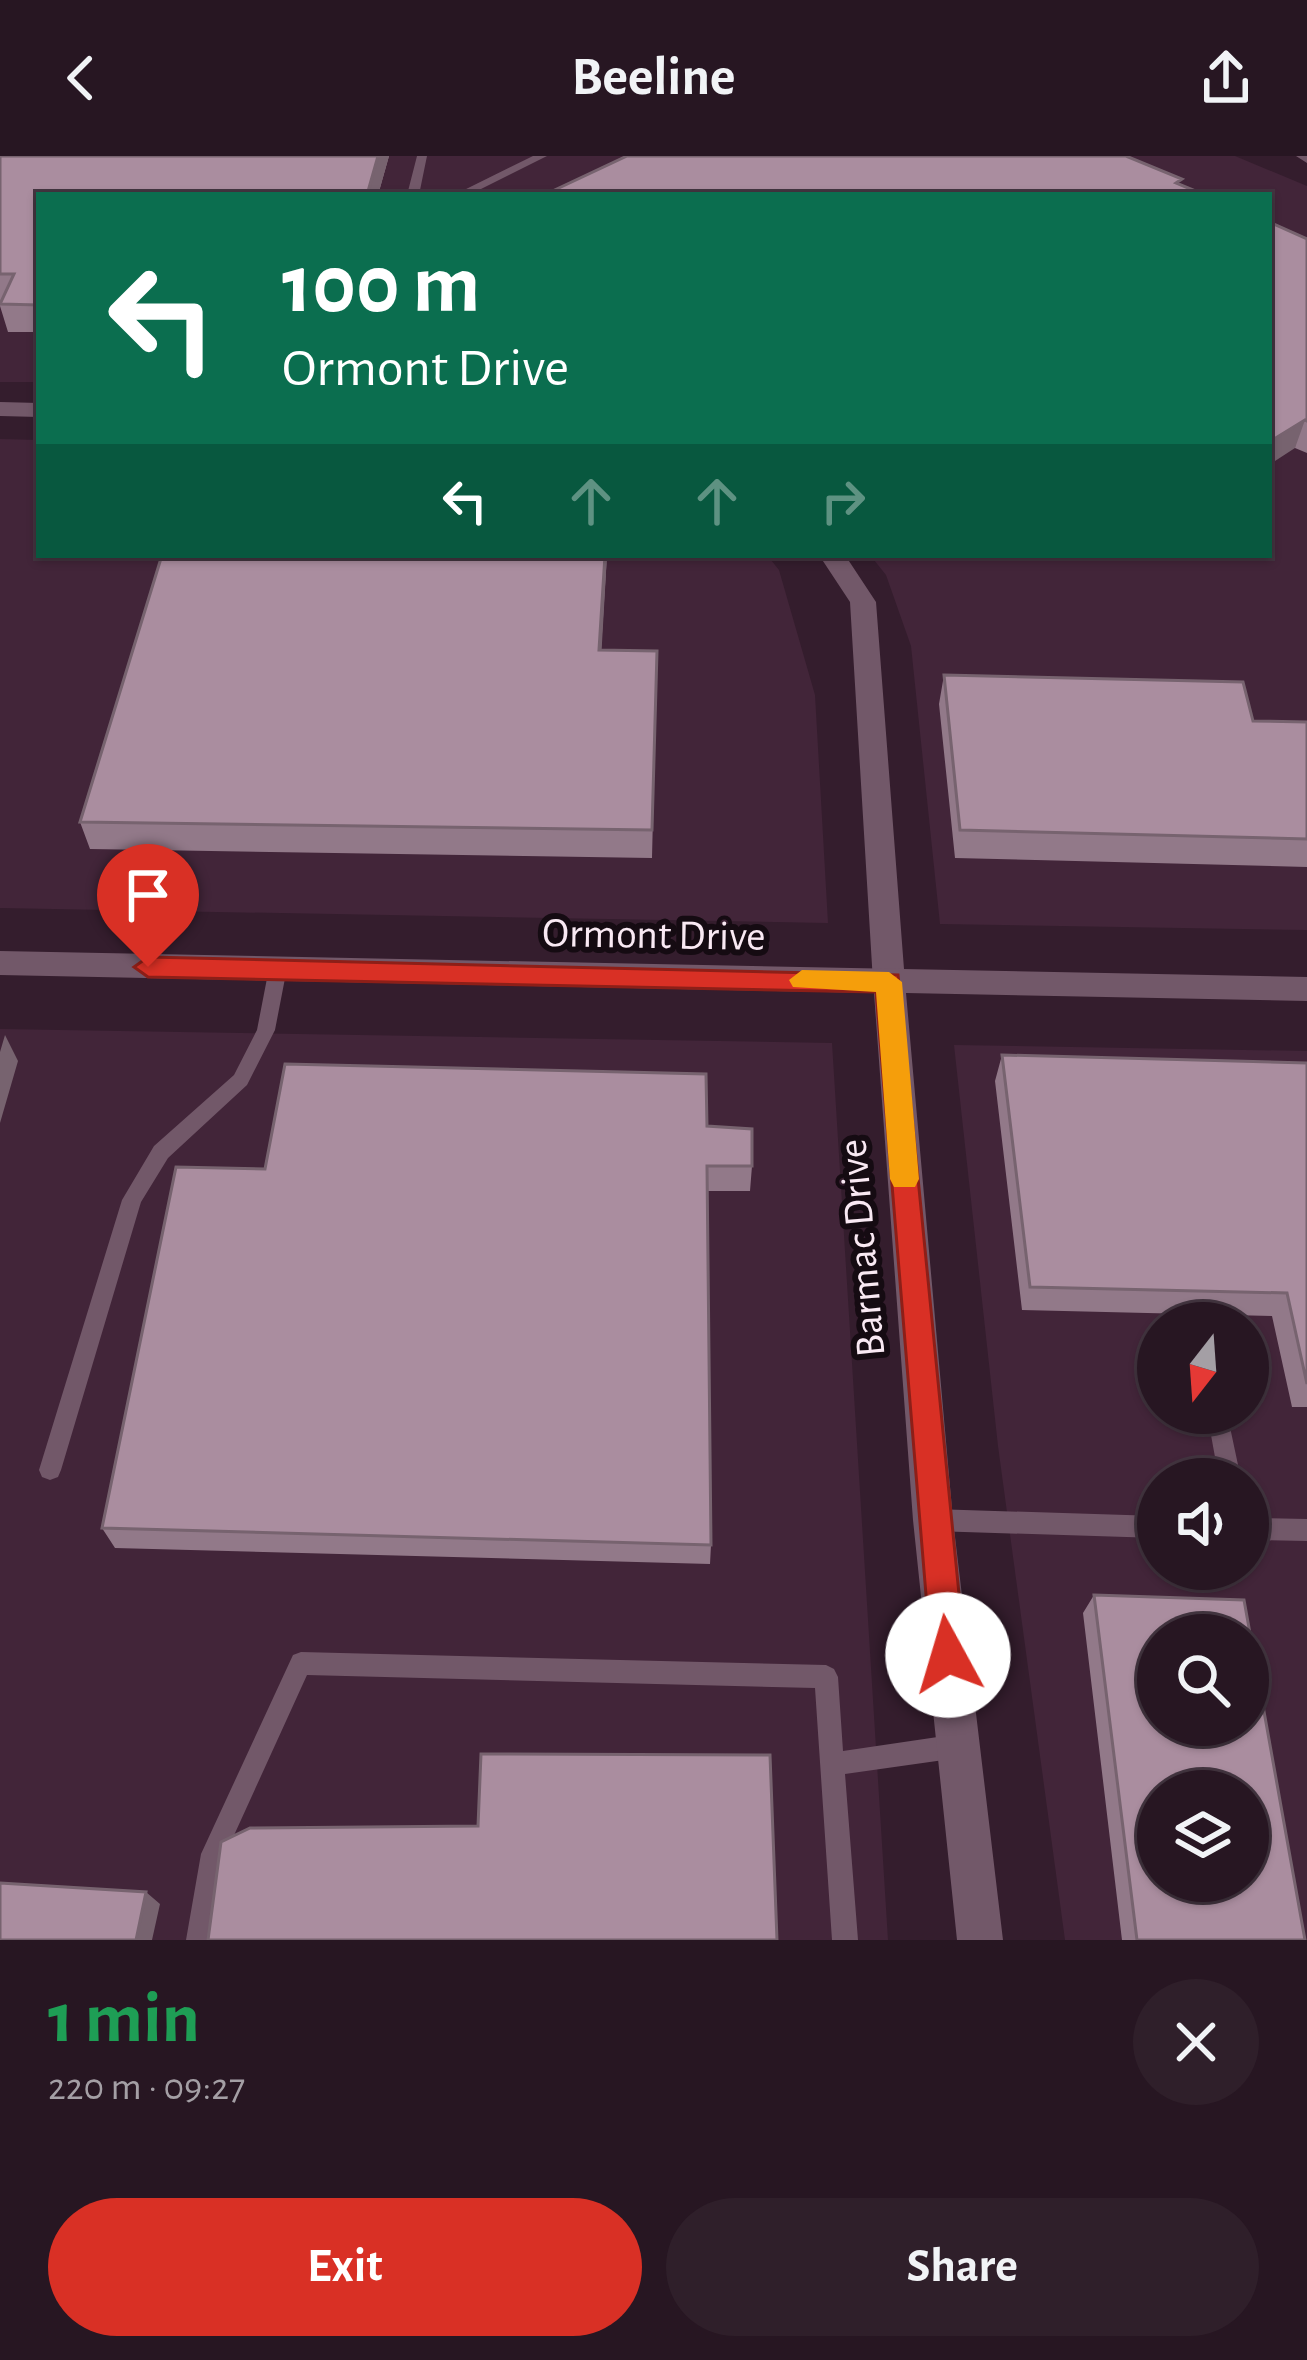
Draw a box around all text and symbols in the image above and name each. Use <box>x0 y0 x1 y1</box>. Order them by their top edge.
icon: back <box>48 45 114 111</box>
icon: share <box>1193 45 1259 111</box>
text: Beeline <box>571 51 736 105</box>
icon: left <box>84 240 240 396</box>
text: 100 m <box>282 244 480 328</box>
text: Ormont Drive <box>282 342 569 396</box>
icon: left <box>432 468 498 534</box>
icon: ahead <box>558 468 624 534</box>
icon: ahead <box>684 468 750 534</box>
icon: right <box>810 468 876 534</box>
pin <box>97 844 199 967</box>
icon: arrive <box>115 862 181 928</box>
street label: Ormont Drive <box>542 912 766 958</box>
street label: Barmac Drive <box>832 1137 892 1359</box>
north arrow <box>1137 1302 1269 1434</box>
map controls <box>1137 1302 1269 1902</box>
button: sound <box>1137 1458 1269 1590</box>
position arrow <box>885 1592 1011 1718</box>
button: search <box>1137 1614 1269 1746</box>
button: layers <box>1137 1770 1269 1902</box>
button: close <box>1133 1979 1259 2105</box>
text: 1 min <box>48 1983 200 2055</box>
text: 220 m · 09:27 <box>48 2068 245 2107</box>
button: Exit <box>48 2198 642 2336</box>
button: Share <box>666 2198 1259 2336</box>

